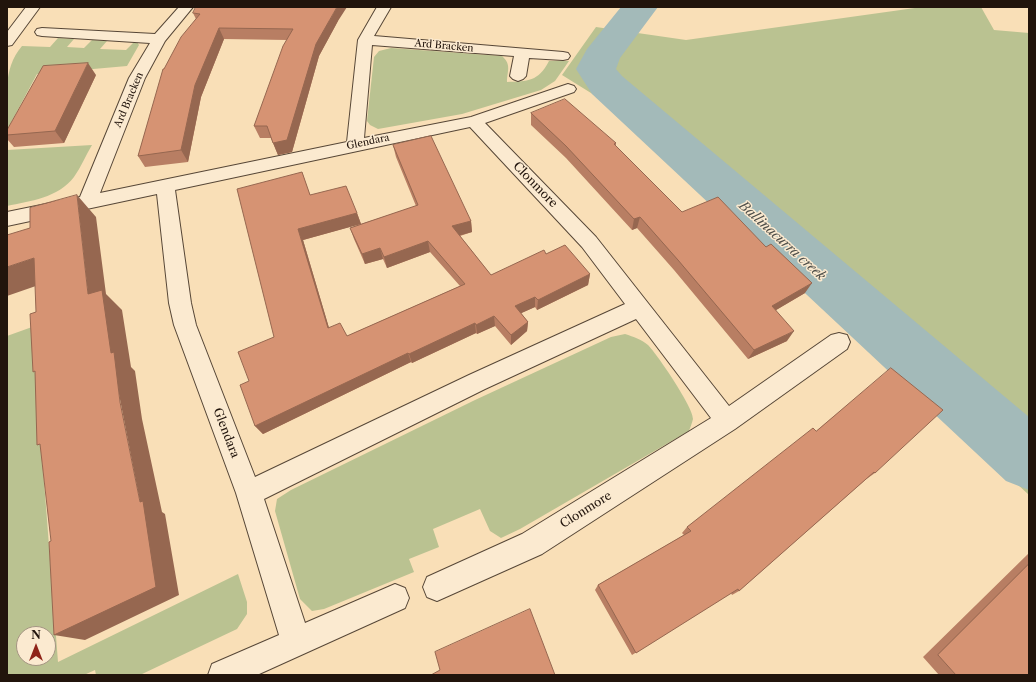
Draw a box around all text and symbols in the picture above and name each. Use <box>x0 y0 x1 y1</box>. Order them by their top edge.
street label: Ard Bracken <box>414 37 474 55</box>
street label: Ard Bracken <box>112 70 146 130</box>
street label: Glendara <box>345 132 391 152</box>
street label: Clonmore <box>510 159 560 211</box>
water label: Ballinacurra creek <box>736 198 828 284</box>
street label: Glendara <box>210 406 242 460</box>
street label: Clonmore <box>558 489 614 531</box>
north arrow <box>16 626 56 666</box>
text: N <box>31 628 41 642</box>

